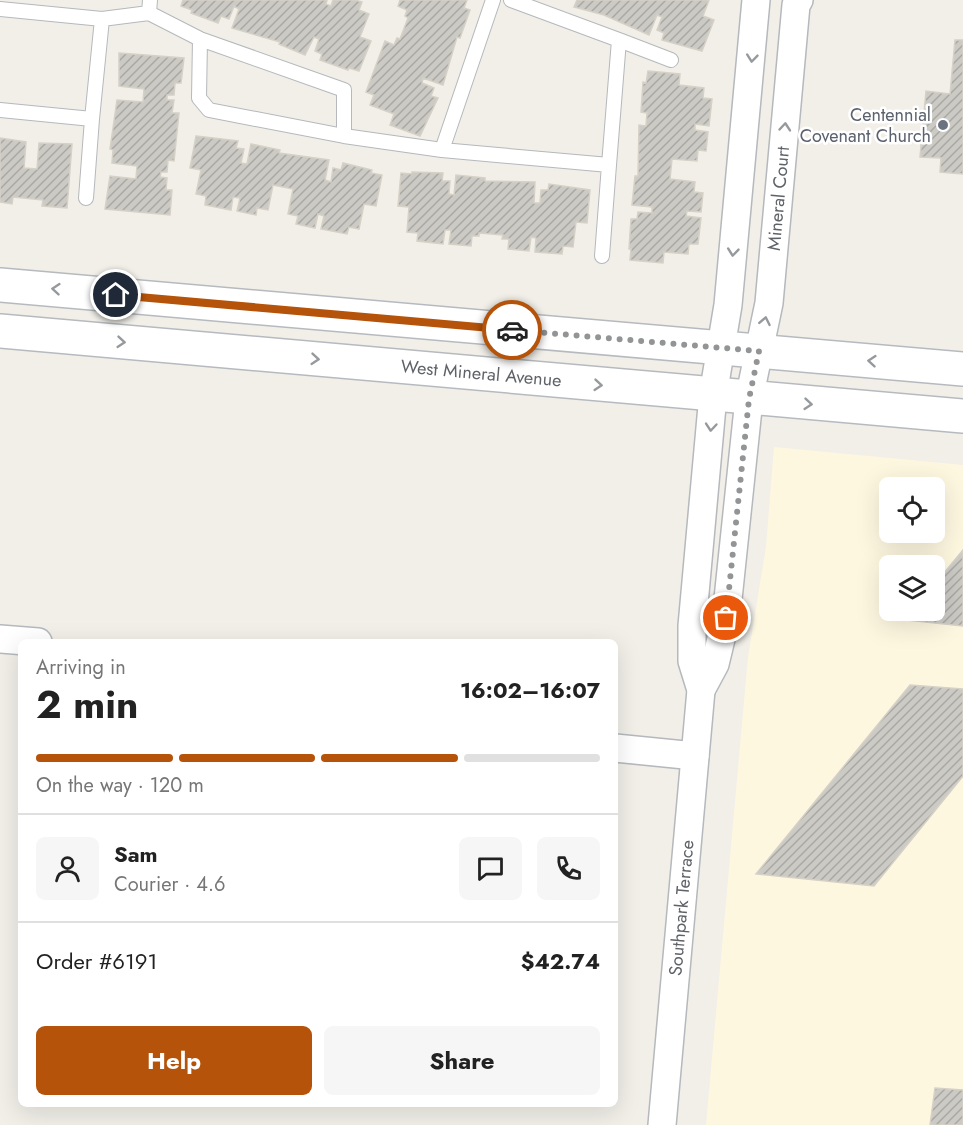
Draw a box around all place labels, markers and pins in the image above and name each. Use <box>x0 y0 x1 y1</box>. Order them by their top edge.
place label: Centennial Covenant Church <box>800 102 931 149</box>
marker: Centennial Covenant Church <box>936 118 950 132</box>
pin <box>90 269 141 320</box>
pin <box>700 592 751 643</box>

